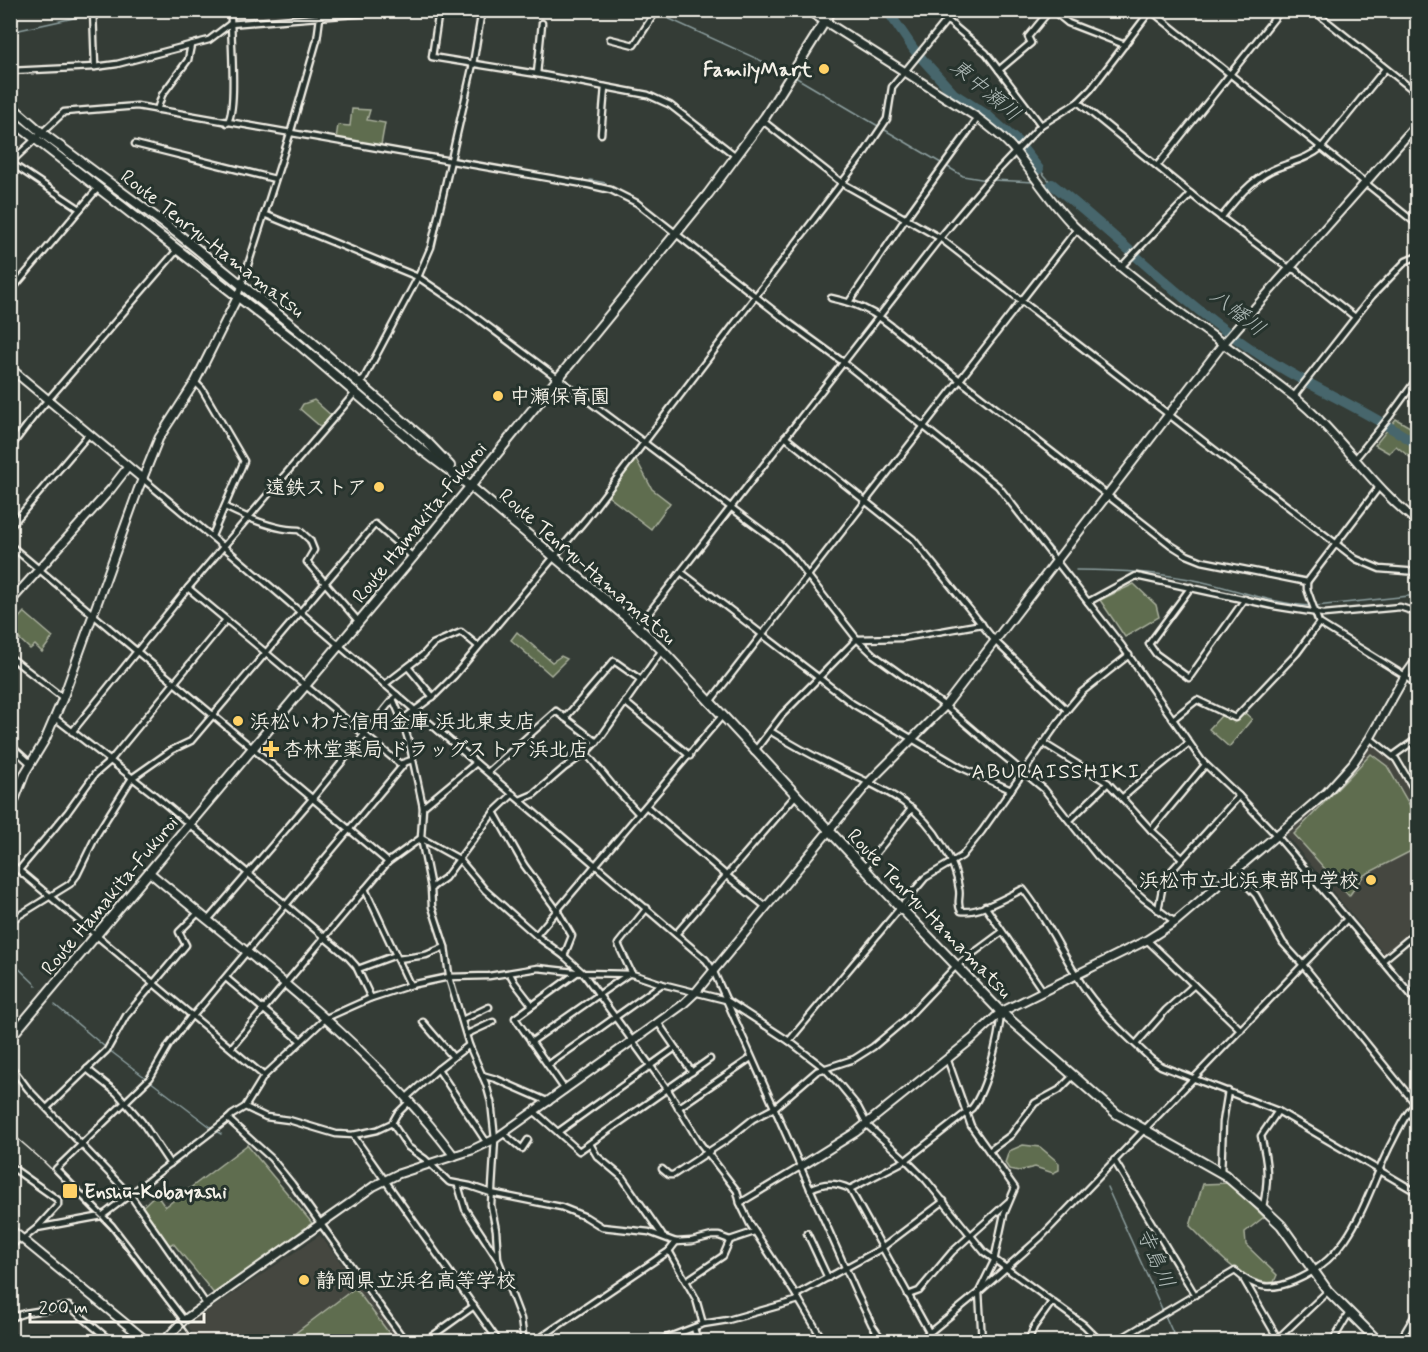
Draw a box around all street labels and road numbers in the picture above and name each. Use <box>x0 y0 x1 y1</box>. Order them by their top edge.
street label: Route Tenryu-Hamamatsu <box>114 164 310 325</box>
street label: Route Hamakita-Fukuroi <box>347 437 494 609</box>
street label: Route Tenryu-Hamamatsu <box>493 483 681 652</box>
street label: Route Hamakita-Fukuroi <box>35 810 185 981</box>
street label: Route Tenryu-Hamamatsu <box>840 823 1017 1005</box>

